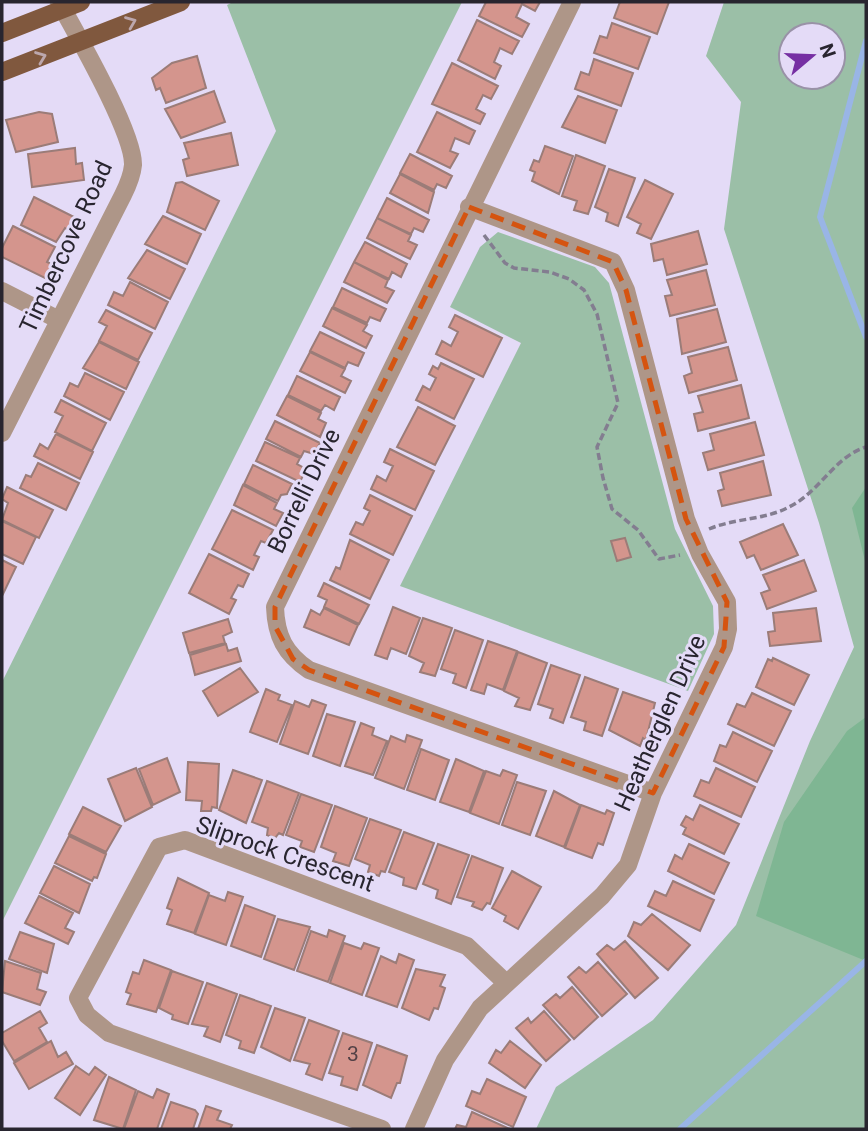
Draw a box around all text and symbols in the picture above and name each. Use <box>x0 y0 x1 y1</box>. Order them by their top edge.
one-way arrow <box>124 16 136 30</box>
north arrow <box>777 21 847 91</box>
text: N <box>815 41 841 61</box>
one-way arrow <box>35 51 47 65</box>
street label: Timbercove Road <box>14 157 118 337</box>
street label: Borrelli Drive <box>262 424 346 558</box>
street label: Heatherglen Drive <box>609 631 711 815</box>
street label: Sliprock Crescent <box>192 810 378 898</box>
house number: 3 <box>347 1042 359 1066</box>

